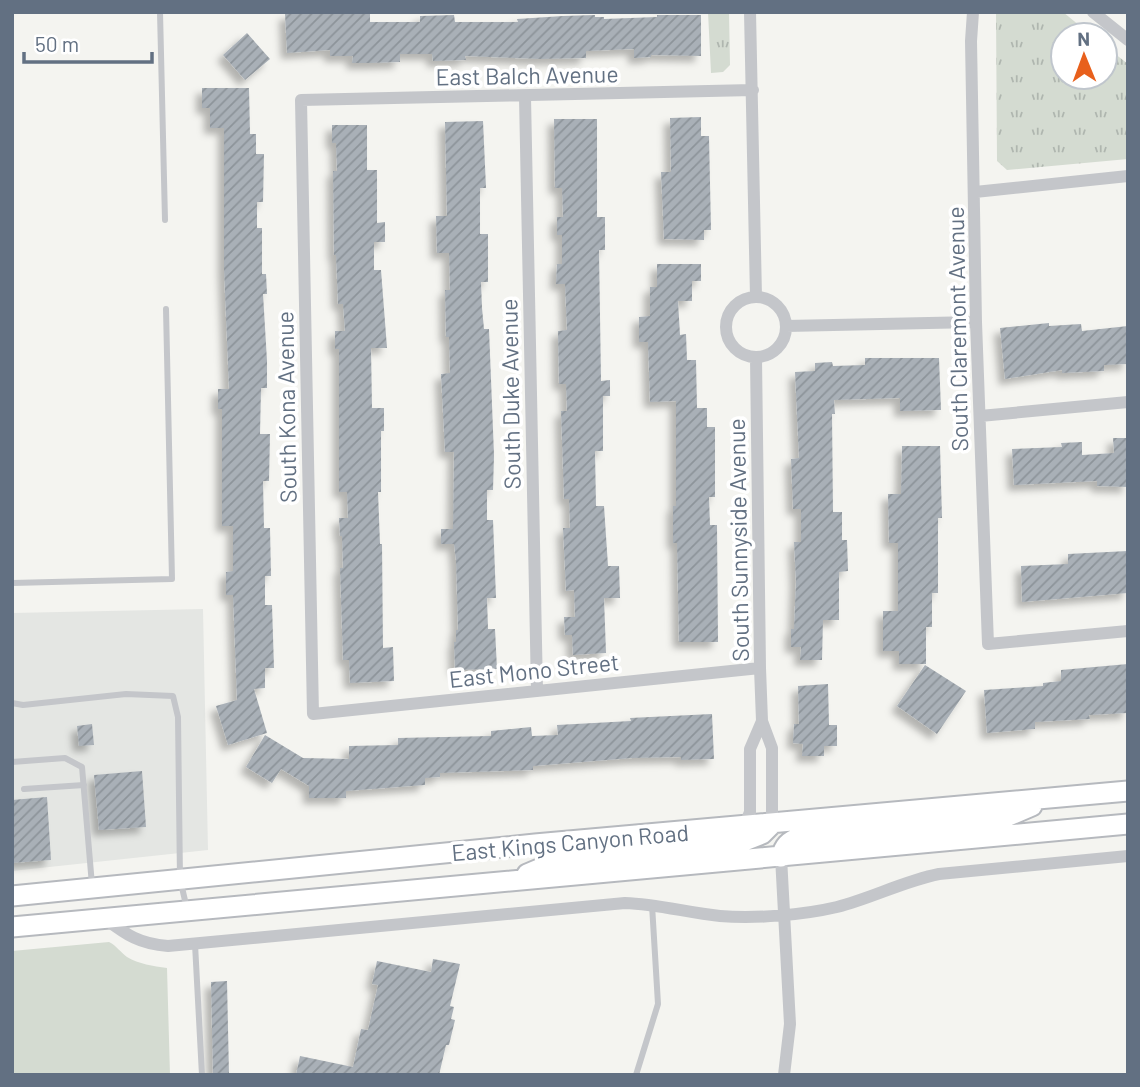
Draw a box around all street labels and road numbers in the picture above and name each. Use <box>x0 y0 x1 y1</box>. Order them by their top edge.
street label: East Balch Avenue <box>435 59 619 91</box>
street label: South Claremont Avenue <box>941 206 973 452</box>
street label: South Duke Avenue <box>494 298 526 490</box>
street label: South Kona Avenue <box>270 311 302 503</box>
street label: South Sunnyside Avenue <box>722 418 754 662</box>
street label: East Mono Street <box>448 647 620 693</box>
street label: East Kings Canyon Road <box>450 818 690 866</box>

